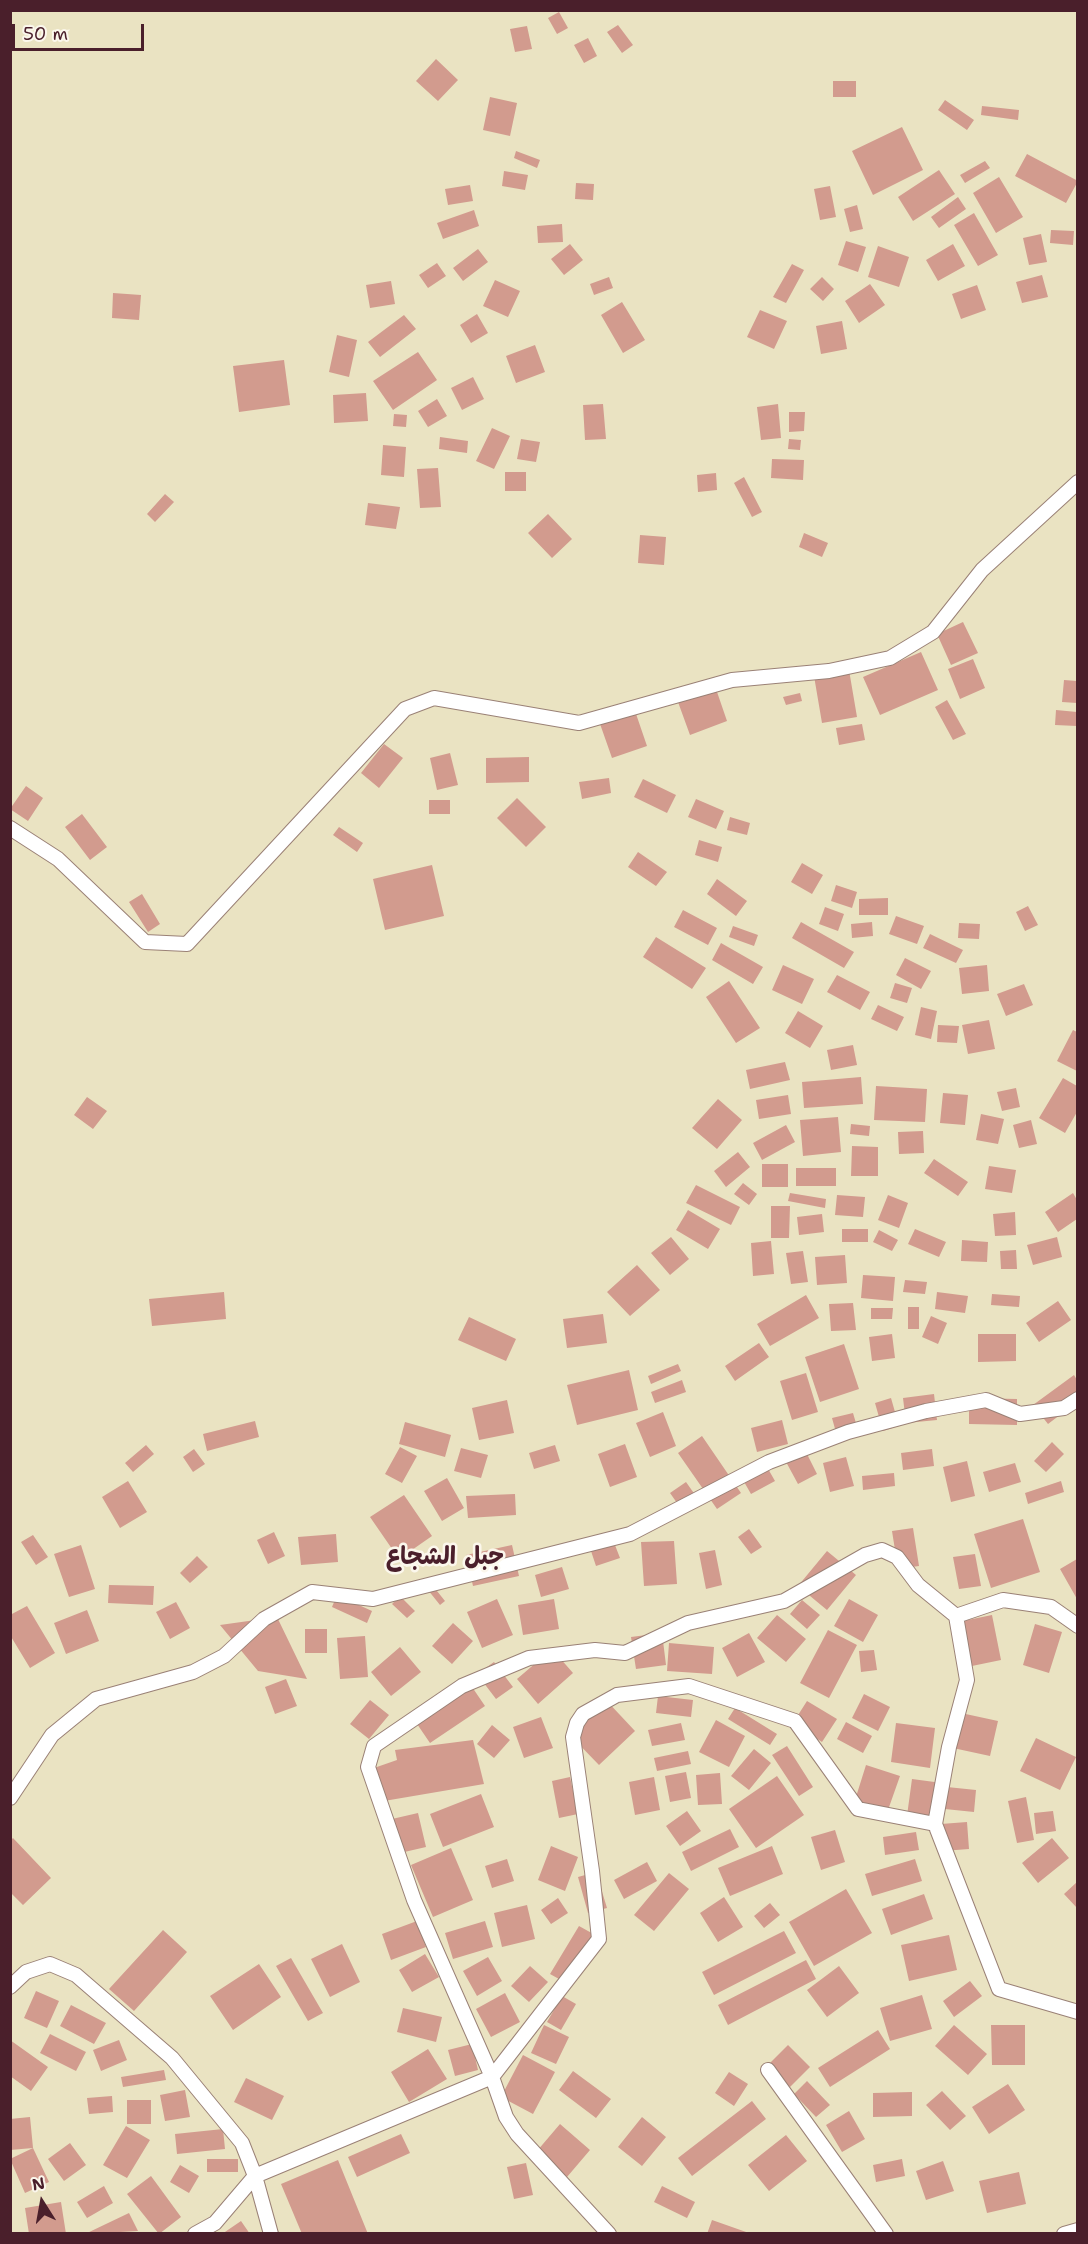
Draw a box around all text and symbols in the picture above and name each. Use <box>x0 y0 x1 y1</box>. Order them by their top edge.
scale bar <box>15 12 147 50</box>
text: 50 m <box>23 22 68 46</box>
district label: جبل الشجاع <box>386 1544 504 1572</box>
north arrow <box>12 2172 72 2232</box>
text: N <box>30 2172 47 2195</box>

